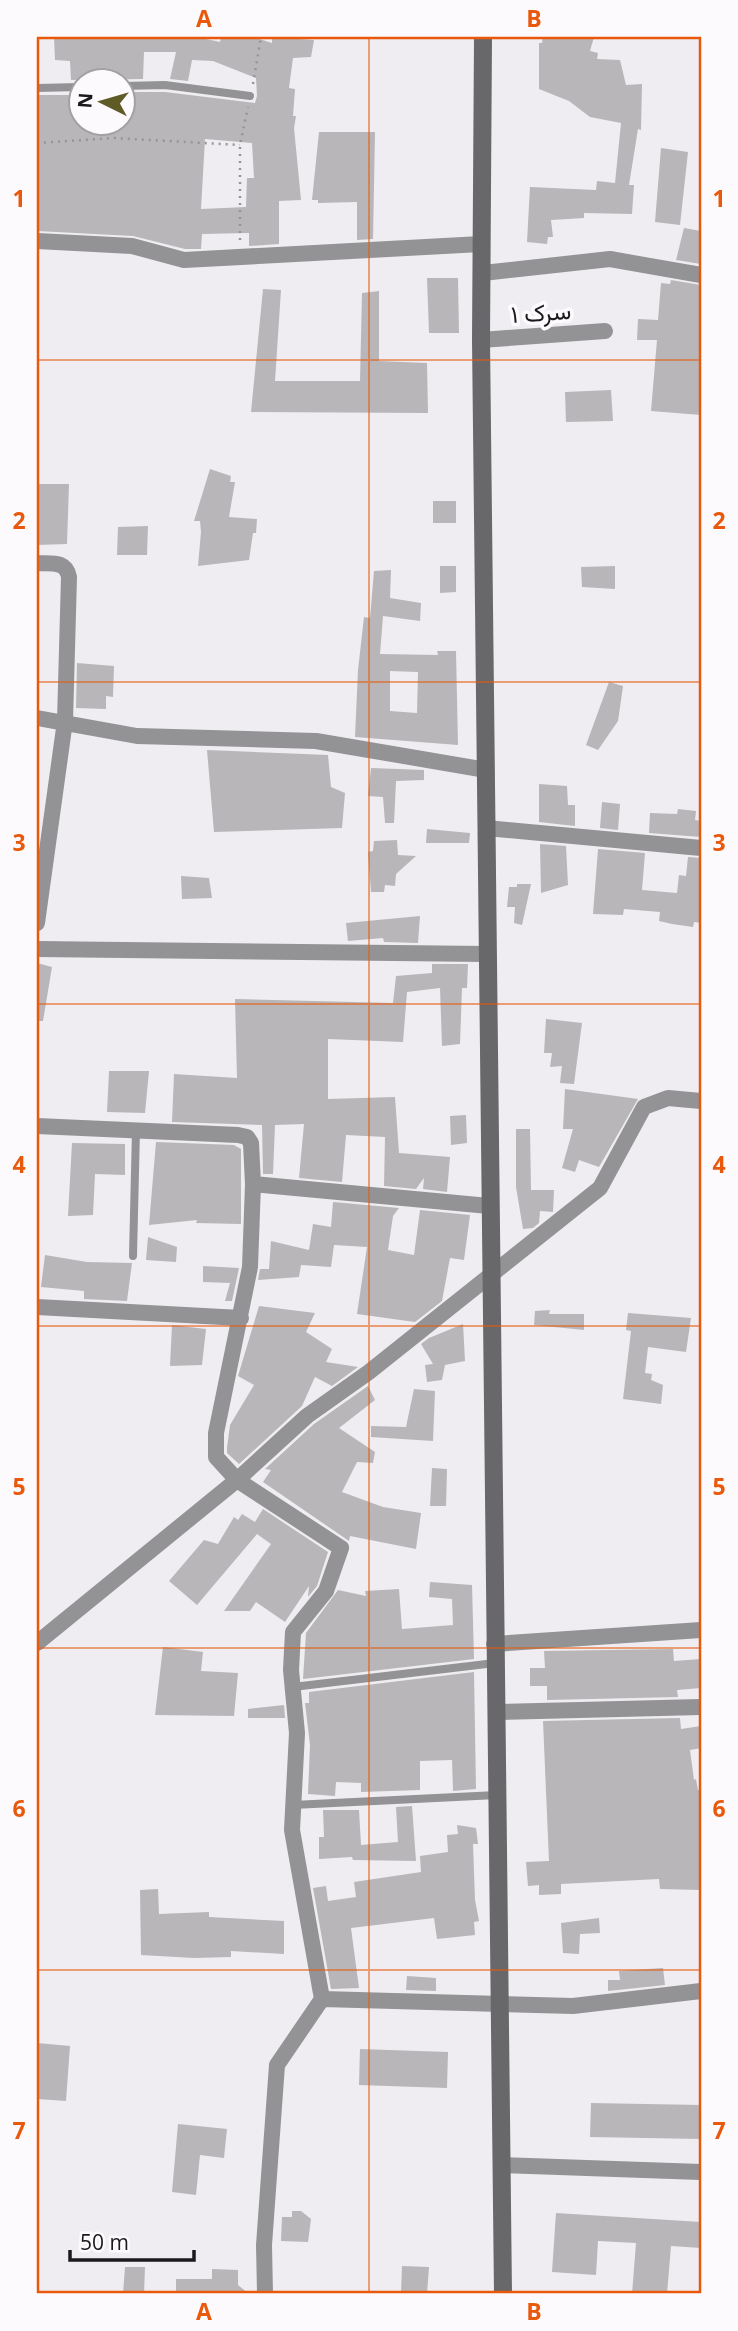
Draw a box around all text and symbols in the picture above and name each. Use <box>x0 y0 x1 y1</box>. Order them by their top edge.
text: A <box>196 2 212 34</box>
text: B <box>526 2 542 34</box>
north arrow <box>66 66 136 136</box>
text: N <box>71 92 99 109</box>
text: 1 <box>12 182 26 214</box>
text: 1 <box>712 182 726 214</box>
street label: سرک ۱ <box>510 293 572 330</box>
text: 2 <box>12 504 26 536</box>
text: 2 <box>712 504 726 536</box>
text: 3 <box>12 826 26 858</box>
text: 3 <box>712 826 726 858</box>
text: 4 <box>12 1148 26 1180</box>
text: 4 <box>712 1148 726 1180</box>
text: 5 <box>12 1470 26 1502</box>
text: 5 <box>712 1470 726 1502</box>
text: 6 <box>12 1792 26 1824</box>
text: 6 <box>712 1792 726 1824</box>
text: 7 <box>12 2114 26 2146</box>
text: 7 <box>712 2114 726 2146</box>
scale bar <box>70 2219 194 2263</box>
text: 50 m <box>80 2228 129 2256</box>
text: A <box>196 2295 212 2327</box>
text: B <box>526 2295 542 2327</box>

